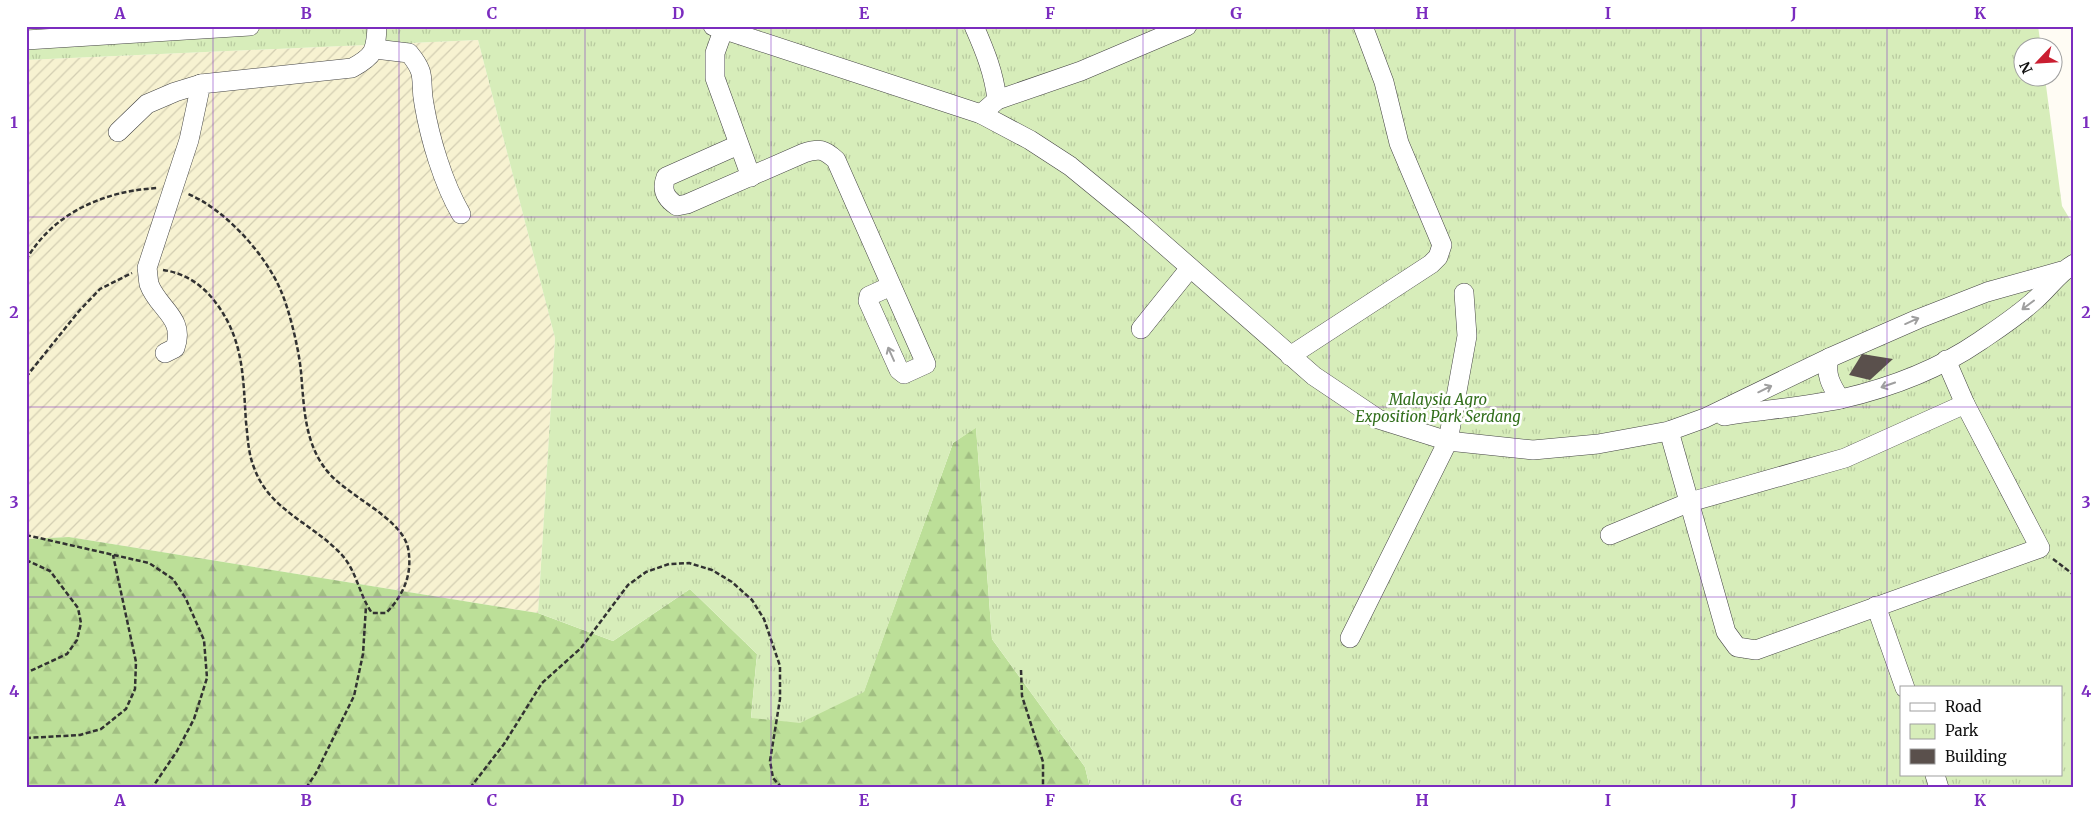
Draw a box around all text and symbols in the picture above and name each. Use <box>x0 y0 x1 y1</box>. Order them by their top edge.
text: A <box>113 3 126 23</box>
text: B <box>300 3 312 23</box>
text: C <box>487 3 497 23</box>
text: D <box>672 3 684 23</box>
text: E <box>859 3 870 23</box>
text: F <box>1045 3 1055 23</box>
text: G <box>1230 3 1242 23</box>
text: H <box>1415 3 1429 23</box>
text: I <box>1605 3 1611 23</box>
text: J <box>1790 3 1797 23</box>
text: K <box>1974 3 1986 23</box>
north arrow <box>2012 38 2062 88</box>
text: N <box>2016 59 2037 76</box>
text: 1 <box>10 112 18 132</box>
text: 1 <box>2082 112 2090 132</box>
one-way arrow <box>2022 300 2035 311</box>
text: 2 <box>9 302 19 322</box>
text: 2 <box>2081 302 2091 322</box>
one-way arrow <box>1904 316 1919 326</box>
one-way arrow <box>886 347 896 362</box>
one-way arrow <box>1881 381 1896 390</box>
one-way arrow <box>1757 384 1772 393</box>
park label: Malaysia Agro Exposition Park Serdang <box>1355 390 1521 426</box>
text: 3 <box>9 492 19 512</box>
text: 3 <box>2081 492 2091 512</box>
text: 4 <box>9 681 19 701</box>
text: 4 <box>2081 681 2091 701</box>
legend <box>1900 686 2062 776</box>
text: Road <box>1945 697 1981 716</box>
text: Park <box>1945 721 1979 740</box>
text: Building <box>1945 747 2007 766</box>
text: A <box>113 790 126 810</box>
text: B <box>300 790 312 810</box>
text: C <box>487 790 497 810</box>
text: D <box>672 790 684 810</box>
text: E <box>859 790 870 810</box>
text: F <box>1045 790 1055 810</box>
text: G <box>1230 790 1242 810</box>
text: H <box>1415 790 1429 810</box>
text: I <box>1605 790 1611 810</box>
text: J <box>1790 790 1797 810</box>
text: K <box>1974 790 1986 810</box>

